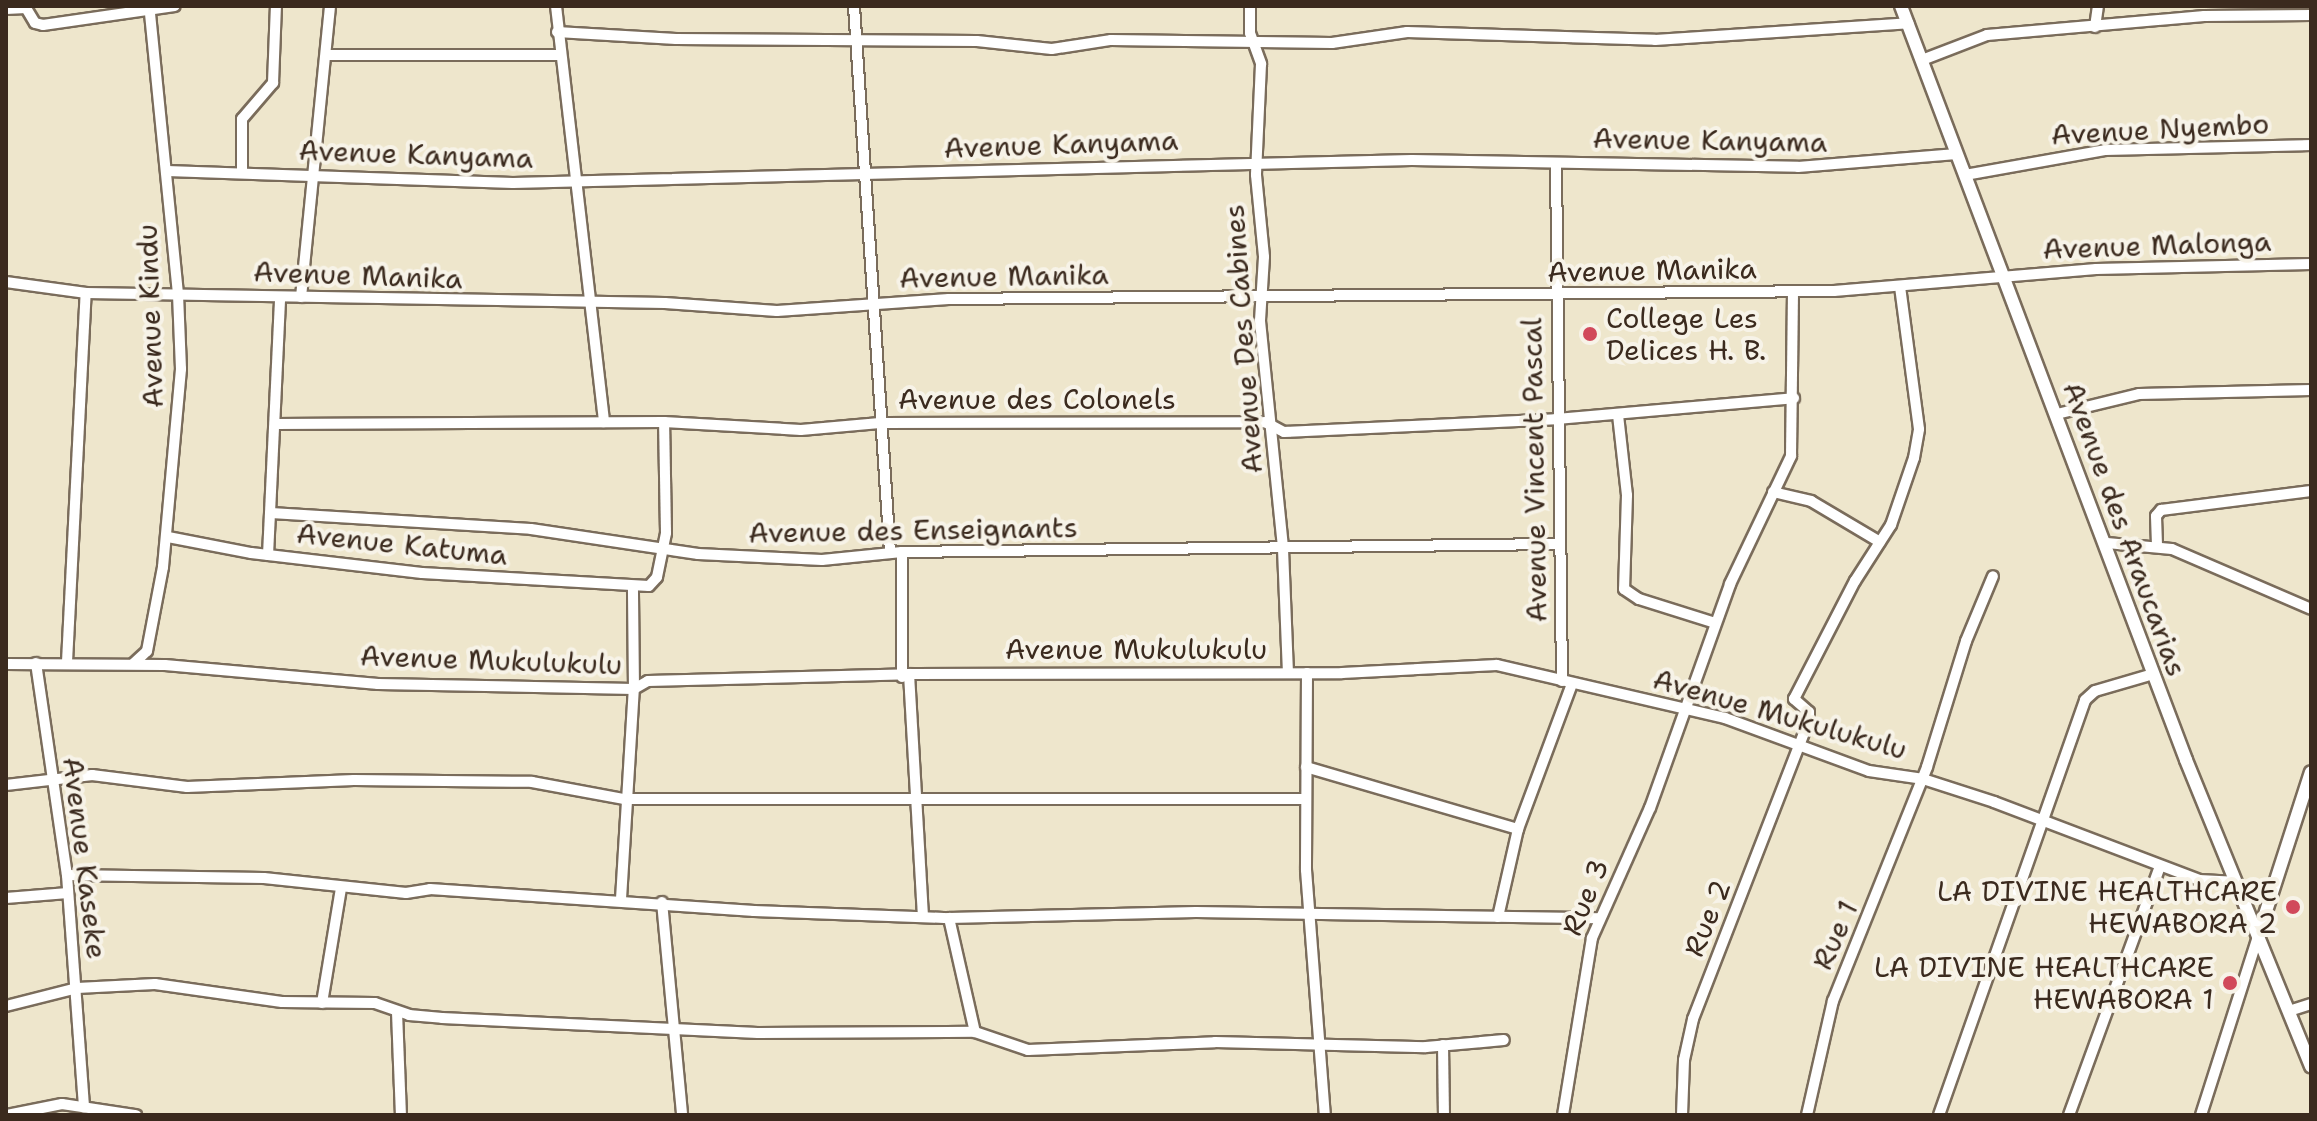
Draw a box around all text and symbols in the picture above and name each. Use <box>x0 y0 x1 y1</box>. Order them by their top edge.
street label: Avenue Nyembo <box>2050 107 2270 151</box>
street label: Avenue Kanyama <box>1592 121 1828 159</box>
street label: Avenue Kanyama <box>943 123 1179 165</box>
street label: Avenue Kanyama <box>298 133 534 175</box>
street label: Avenue Des Cabines <box>1217 203 1269 475</box>
street label: Avenue Kindu <box>130 223 170 409</box>
street label: Avenue Malonga <box>2042 224 2272 266</box>
street label: Avenue Manika <box>1547 251 1757 289</box>
street label: Avenue Manika <box>253 255 463 295</box>
street label: Avenue Manika <box>899 257 1109 295</box>
place label: College Les Delices H. B. <box>1606 301 1766 367</box>
street label: Avenue Vincent Pascal <box>1515 317 1553 623</box>
marker: College Les Delices H. B. <box>1581 325 1599 343</box>
street label: Avenue des Araucarias <box>2056 377 2194 681</box>
street label: Avenue des Colonels <box>898 382 1176 416</box>
street label: Avenue des Enseignants <box>748 510 1078 550</box>
street label: Avenue Katuma <box>295 516 509 572</box>
street label: Avenue Mukulukulu <box>1005 632 1267 666</box>
street label: Avenue Mukulukulu <box>359 639 623 681</box>
street label: Avenue Mukulukulu <box>1649 662 1911 766</box>
street label: Avenue Kaseke <box>56 755 114 961</box>
street label: Rue 3 <box>1555 854 1615 940</box>
place label: LA DIVINE HEALTHCARE HEWABORA 2 <box>1937 874 2277 940</box>
street label: Rue 2 <box>1677 875 1737 961</box>
street label: Rue 1 <box>1805 895 1865 975</box>
marker: LA DIVINE HEALTHCARE HEWABORA 2 <box>2284 898 2302 916</box>
place label: LA DIVINE HEALTHCARE HEWABORA 1 <box>1874 950 2214 1016</box>
marker: LA DIVINE HEALTHCARE HEWABORA 1 <box>2221 974 2239 992</box>

